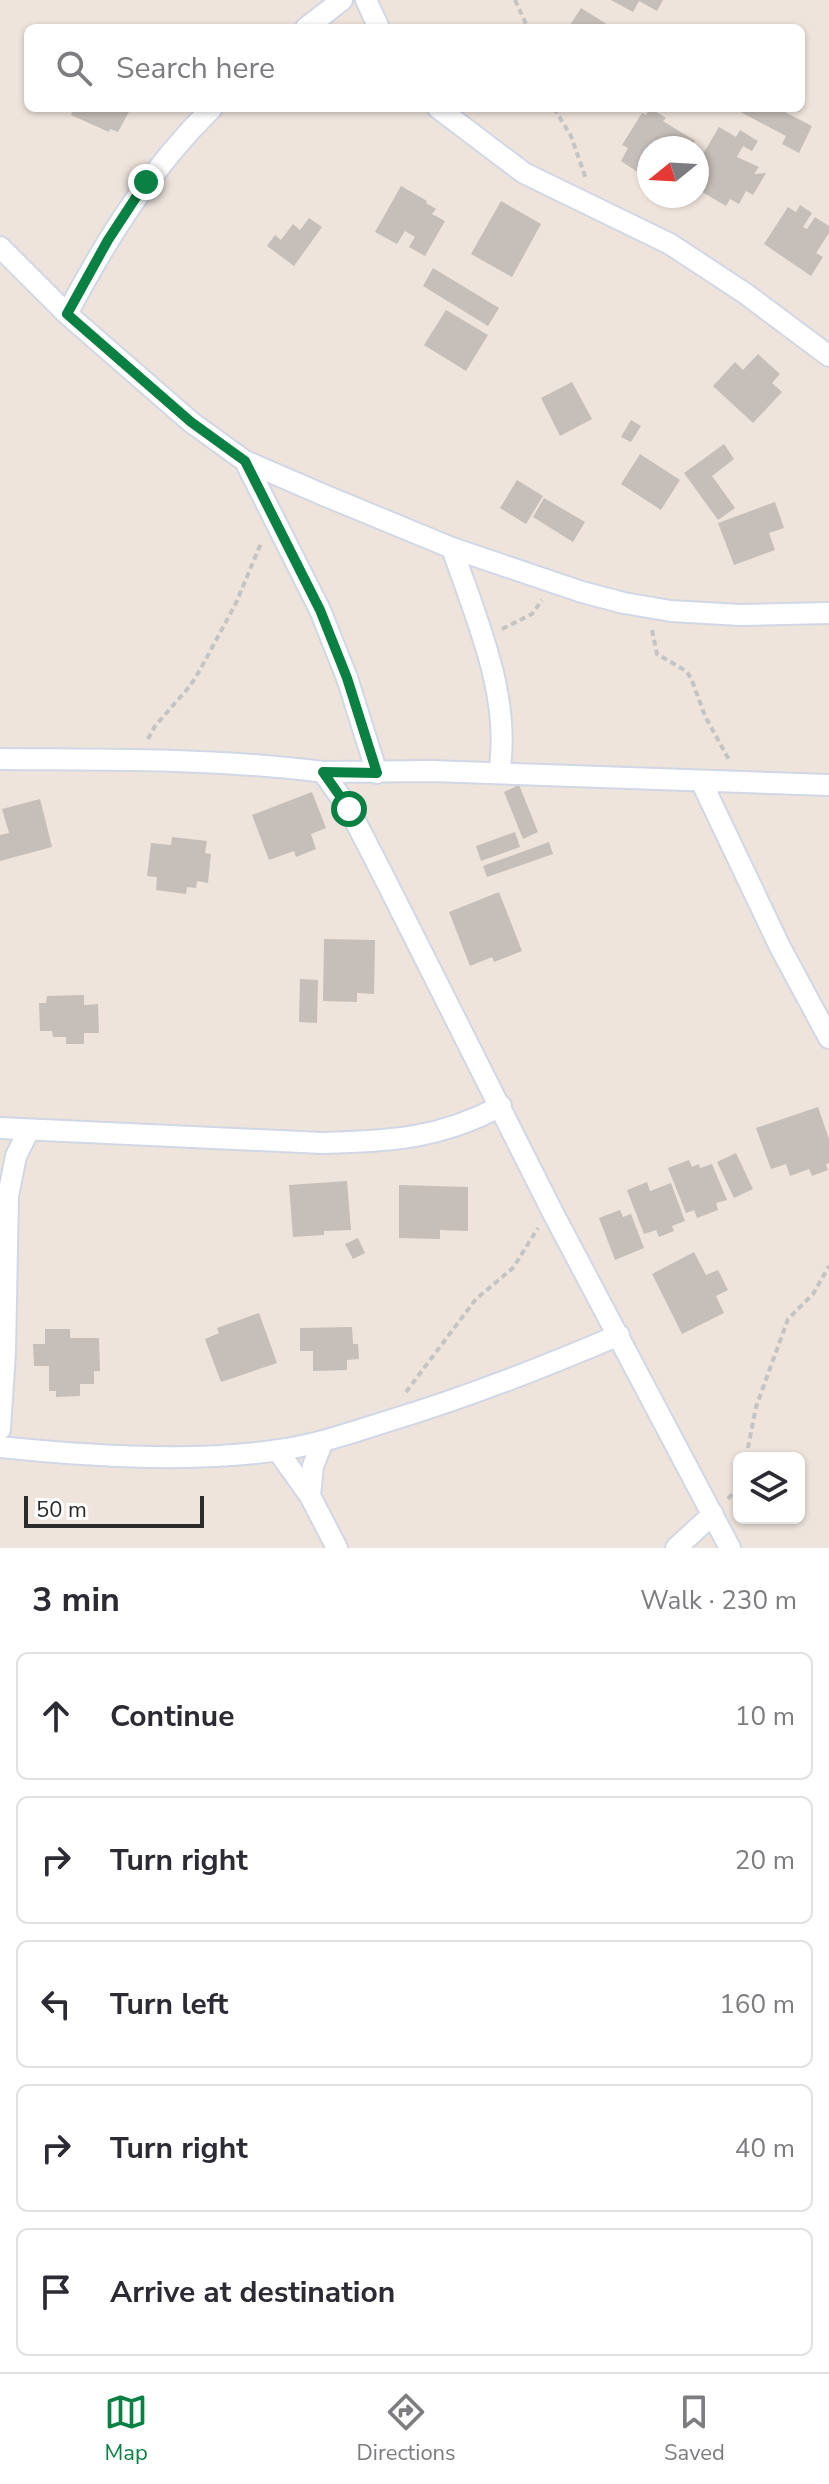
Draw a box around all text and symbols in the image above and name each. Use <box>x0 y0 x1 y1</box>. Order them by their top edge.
search box <box>24 24 805 112</box>
icon: search <box>52 46 96 90</box>
text: Search here <box>116 48 275 89</box>
north arrow <box>637 136 709 208</box>
route end <box>128 164 164 200</box>
route start <box>331 791 367 827</box>
map controls <box>733 1452 805 1524</box>
button: layers <box>733 1452 805 1524</box>
scale bar <box>24 1492 204 1528</box>
text: 50 m <box>36 1495 87 1525</box>
text: 3 min <box>32 1577 120 1623</box>
text: Walk · 230 m <box>640 1583 797 1618</box>
icon: ahead <box>34 1694 78 1738</box>
text: Continue <box>110 1696 235 1737</box>
text: 10 m <box>735 1699 795 1734</box>
icon: right <box>34 1838 78 1882</box>
text: Turn right <box>110 1840 248 1881</box>
text: 20 m <box>735 1843 795 1878</box>
icon: left <box>34 1982 78 2026</box>
text: Turn left <box>110 1984 228 2025</box>
text: 160 m <box>719 1987 795 2022</box>
icon: right <box>34 2126 78 2170</box>
text: Turn right <box>110 2128 248 2169</box>
text: 40 m <box>735 2131 795 2166</box>
icon: arrive <box>34 2270 78 2314</box>
text: Arrive at destination <box>110 2272 395 2313</box>
tab: Map <box>104 2390 148 2468</box>
tab: Directions <box>357 2390 456 2468</box>
tab: Saved <box>664 2390 725 2468</box>

